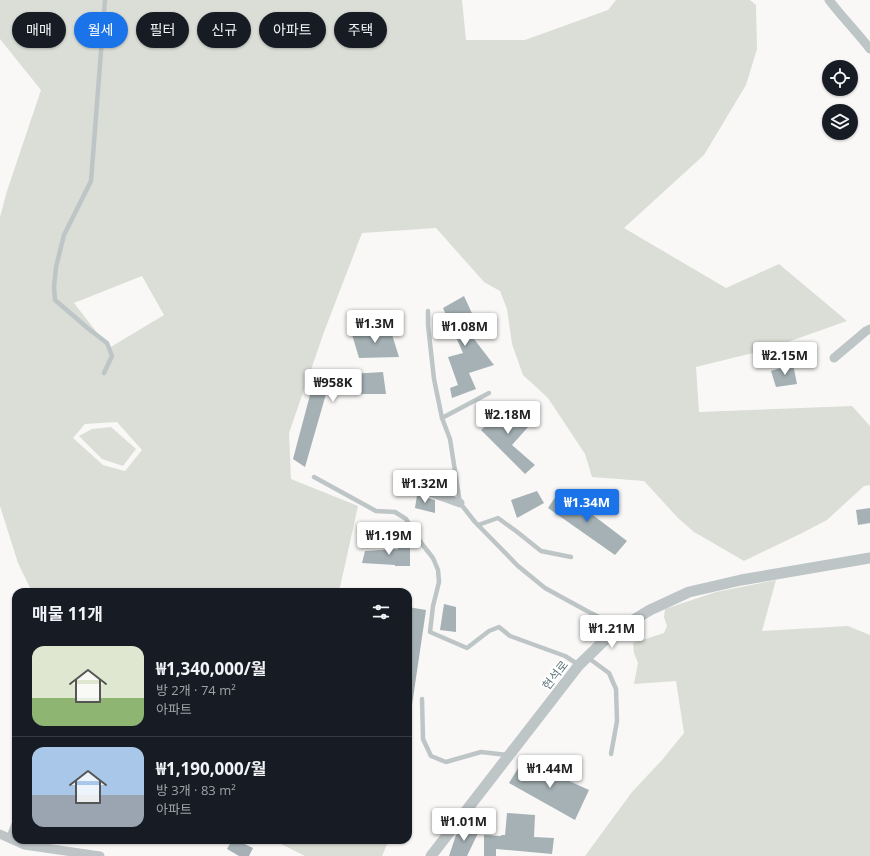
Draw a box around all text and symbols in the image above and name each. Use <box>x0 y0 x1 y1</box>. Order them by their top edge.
chip: 매매 <box>12 12 66 48</box>
chip: 월세 <box>74 12 128 48</box>
chip: 필터 <box>136 12 189 48</box>
chip: 신규 <box>197 12 251 48</box>
chip: 아파트 <box>259 12 326 48</box>
chip: 주택 <box>334 12 387 48</box>
map controls <box>822 60 858 140</box>
button: locate <box>822 60 858 96</box>
button: layers <box>822 104 858 140</box>
pin: ₩1.3M <box>347 310 403 344</box>
pin: ₩1.08M <box>432 313 498 347</box>
text: ₩1.3M <box>356 314 394 332</box>
text: ₩1.08M <box>442 317 488 335</box>
pin: ₩2.15M <box>752 342 818 376</box>
text: ₩2.15M <box>762 346 808 364</box>
pin: ₩958K <box>305 369 361 403</box>
text: ₩958K <box>314 373 352 391</box>
pin: ₩2.18M <box>475 401 541 435</box>
text: ₩2.18M <box>485 405 531 423</box>
pin: ₩1.32M <box>392 470 458 504</box>
text: ₩1.32M <box>402 474 448 492</box>
pin: ₩1.34M <box>554 489 620 523</box>
text: ₩1.34M <box>564 493 610 511</box>
pin: ₩1.19M <box>356 522 422 556</box>
text: ₩1.19M <box>366 526 412 544</box>
icon: filters <box>370 601 392 623</box>
text: 매물 11개 <box>32 602 103 625</box>
pin: ₩1.21M <box>579 615 645 649</box>
text: ₩1.21M <box>589 619 635 637</box>
text: ₩1,340,000/월 <box>156 657 266 680</box>
street label: 현석로 <box>538 657 572 693</box>
icon: home <box>64 662 112 710</box>
text: 방 2개 · 74 m² <box>156 681 236 699</box>
text: 아파트 <box>156 700 192 718</box>
pin: ₩1.44M <box>517 755 583 789</box>
text: ₩1,190,000/월 <box>156 757 266 780</box>
text: ₩1.44M <box>527 759 573 777</box>
icon: home <box>64 763 112 811</box>
text: 방 3개 · 83 m² <box>156 781 236 799</box>
text: 아파트 <box>156 800 192 818</box>
pin: ₩1.01M <box>431 808 497 842</box>
text: ₩1.01M <box>441 812 487 830</box>

